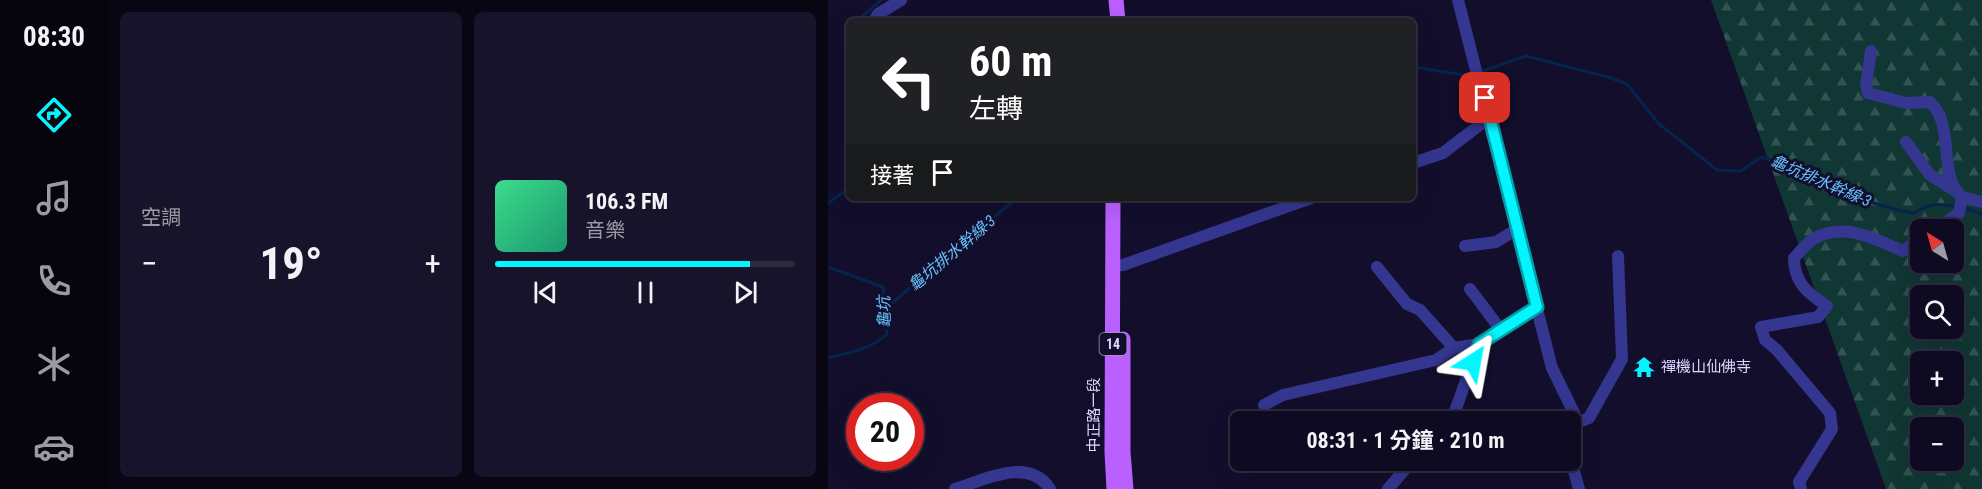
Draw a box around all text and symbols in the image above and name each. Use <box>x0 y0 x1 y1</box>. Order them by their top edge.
text: 08:30 <box>23 21 85 53</box>
text: 60 m <box>969 37 1052 86</box>
icon: left <box>870 42 948 120</box>
pin <box>1459 72 1510 123</box>
icon: arrive <box>1468 81 1501 114</box>
text: 左轉 <box>969 93 1023 125</box>
icon: directions <box>33 94 75 136</box>
water label: 龜坑排水幹線-3 <box>1768 151 1874 211</box>
icon: arrive <box>926 156 959 189</box>
text: 接著 <box>870 163 914 188</box>
icon: music <box>33 177 75 219</box>
text: 106.3 FM <box>585 189 668 214</box>
text: 空調 <box>141 205 181 229</box>
water label: 龜坑排水幹線-3 <box>905 211 1000 295</box>
text: 音樂 <box>585 218 625 242</box>
north arrow <box>1910 219 1964 273</box>
map controls <box>1910 219 1964 471</box>
text: 19° <box>260 237 323 290</box>
text: − <box>141 244 158 283</box>
text: + <box>425 244 441 283</box>
icon: phone <box>33 260 75 302</box>
icon: previous <box>529 276 562 309</box>
icon: pause <box>629 276 662 309</box>
icon: next <box>729 276 762 309</box>
button: search <box>1910 285 1964 339</box>
water label: 龜坑 <box>874 294 894 328</box>
position arrow <box>1441 330 1505 394</box>
road number: 14 <box>1100 333 1126 355</box>
icon: climate <box>33 343 75 385</box>
button: + <box>1910 351 1964 405</box>
temple icon: 禪機山仙佛寺 <box>1632 355 1656 379</box>
place label: 禪機山仙佛寺 <box>1661 358 1751 376</box>
street label: 中正路一段 <box>1085 377 1103 453</box>
speed limit sign: 20 <box>846 393 924 471</box>
button: − <box>1910 417 1964 471</box>
icon: car <box>33 426 75 468</box>
text: 08:31 · 1 分鐘 · 210 m <box>1306 428 1505 453</box>

